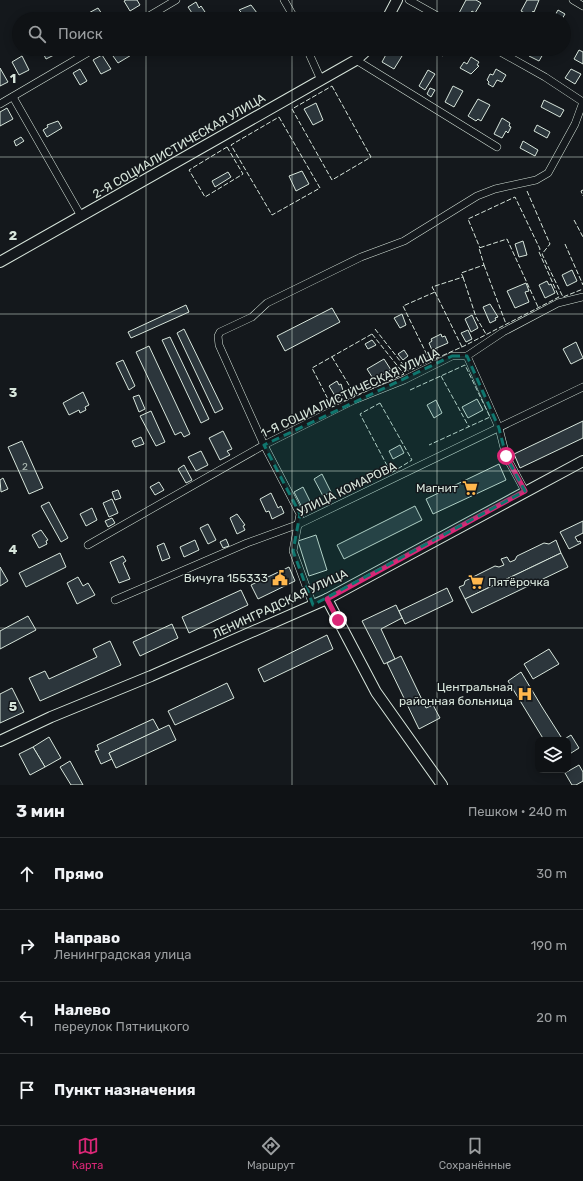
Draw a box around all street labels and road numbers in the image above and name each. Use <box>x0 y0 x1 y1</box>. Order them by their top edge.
street label: 2-Я СОЦИАЛИСТИЧЕСКАЯ УЛИЦА <box>90 91 268 201</box>
street label: 1-Я СОЦИАЛИСТИЧЕСКАЯ УЛИЦА <box>258 345 442 441</box>
street label: УЛИЦА КОМАРОВА <box>295 459 399 519</box>
street label: ЛЕНИНГРАДСКАЯ УЛИЦА <box>210 566 350 642</box>

